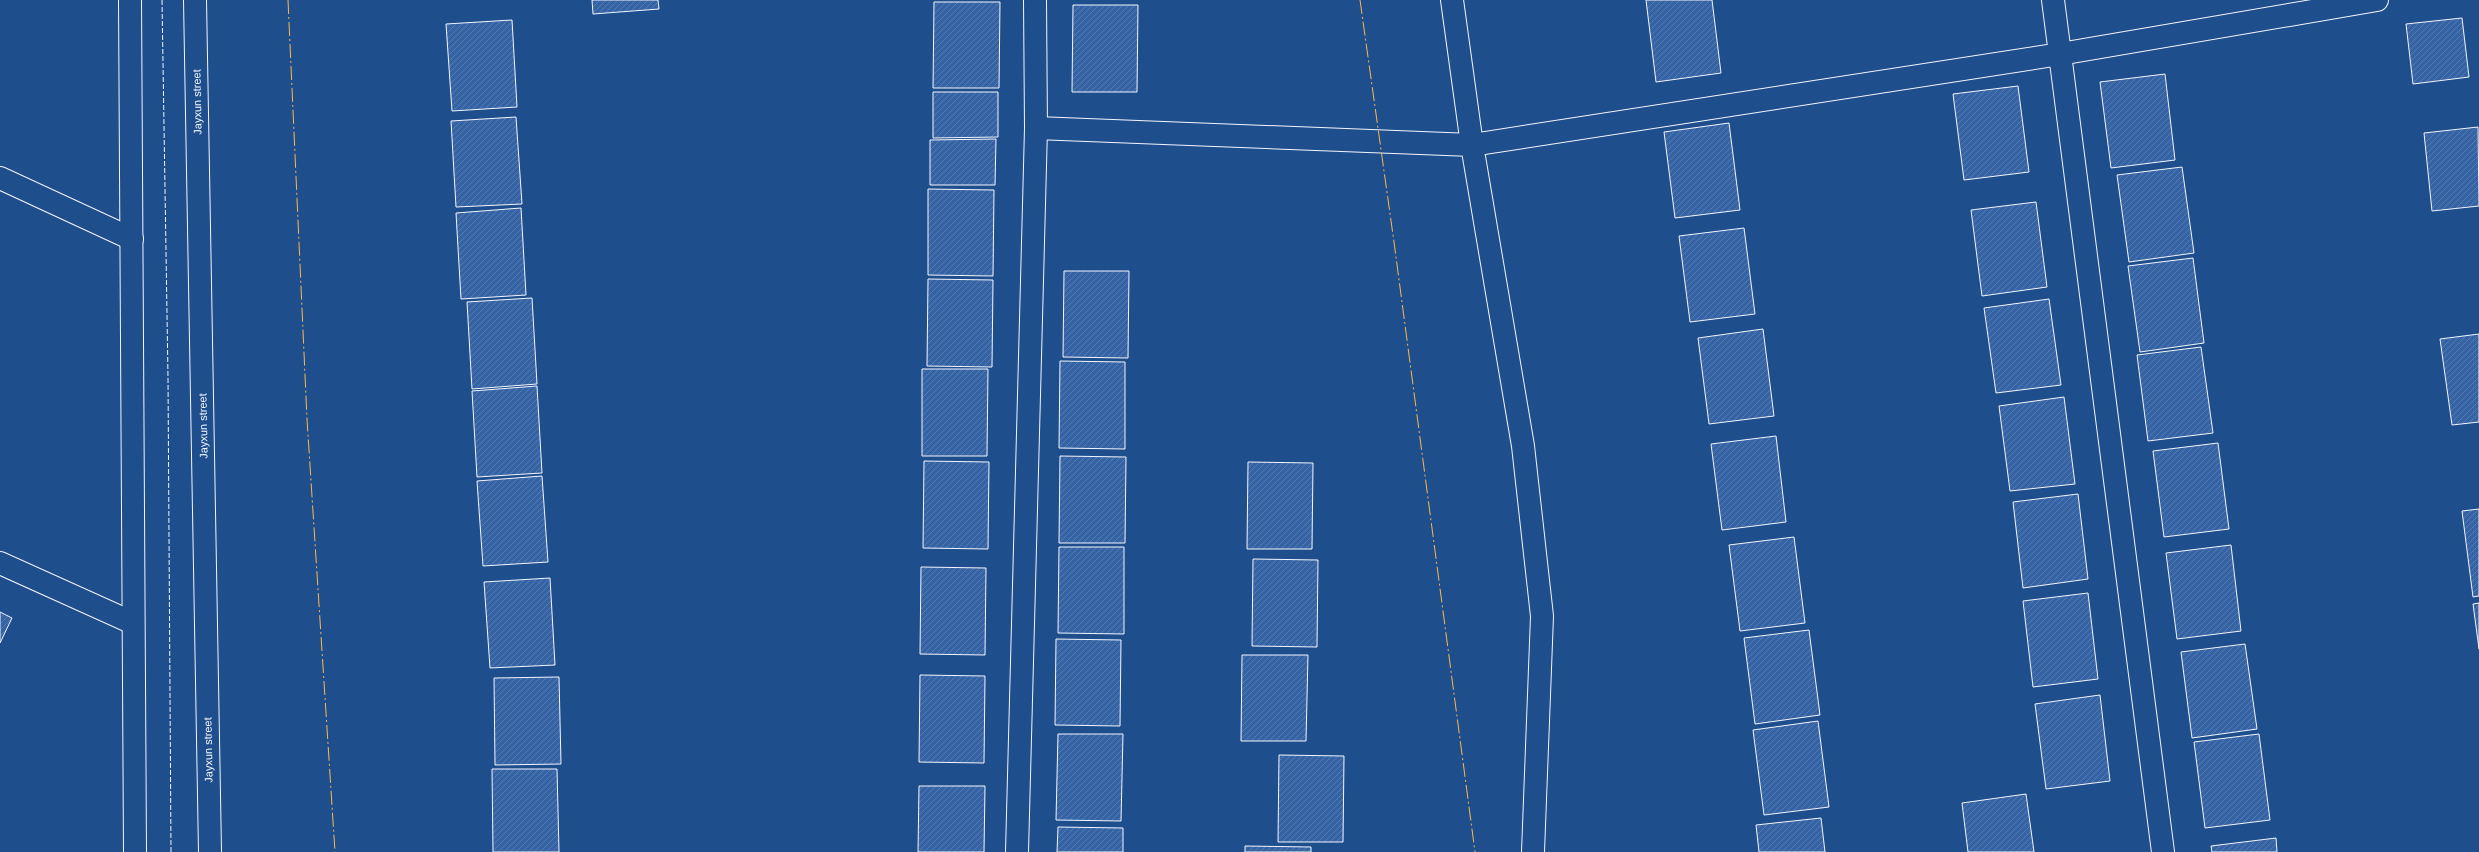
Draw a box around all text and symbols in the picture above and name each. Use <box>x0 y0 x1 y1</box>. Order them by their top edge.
street label: Jayxun street <box>190 69 204 135</box>
street label: Jayxun street <box>196 393 210 459</box>
street label: Jayxun street <box>201 717 215 783</box>

